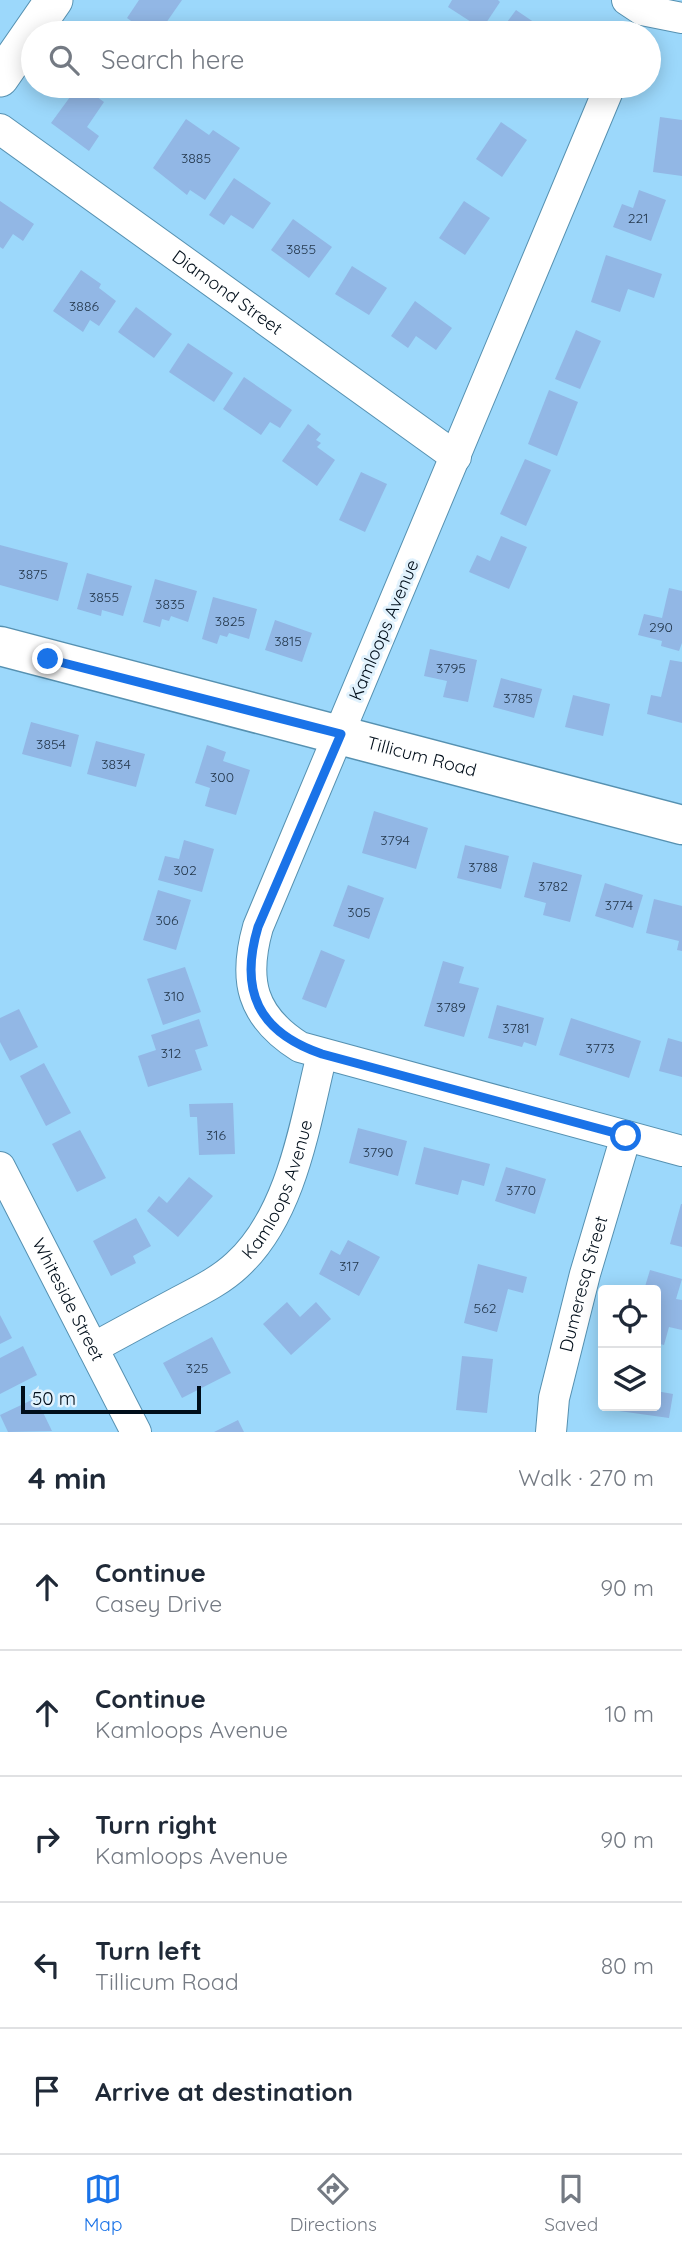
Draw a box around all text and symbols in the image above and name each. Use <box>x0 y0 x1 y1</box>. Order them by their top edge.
search box <box>21 21 661 98</box>
icon: search <box>45 41 83 79</box>
text: Search here <box>101 43 245 76</box>
house number: 3885 <box>181 149 211 167</box>
house number: 221 <box>628 209 648 227</box>
house number: 3855 <box>286 240 316 258</box>
street label: Diamond Street <box>168 245 287 340</box>
house number: 3886 <box>69 297 99 315</box>
street label: Kamloops Avenue <box>343 556 424 704</box>
house number: 3875 <box>18 565 48 583</box>
house number: 3855 <box>89 588 119 606</box>
house number: 3835 <box>155 595 185 613</box>
house number: 3825 <box>215 612 245 630</box>
house number: 290 <box>649 618 673 636</box>
house number: 3815 <box>274 632 302 650</box>
route end <box>32 643 63 674</box>
house number: 3795 <box>436 659 466 677</box>
house number: 3785 <box>503 689 533 707</box>
street label: Tillicum Road <box>365 731 479 782</box>
house number: 3854 <box>36 735 66 753</box>
house number: 3834 <box>101 755 131 773</box>
house number: 300 <box>210 768 234 786</box>
house number: 3794 <box>380 831 410 849</box>
house number: 3788 <box>468 858 498 876</box>
house number: 302 <box>173 861 197 879</box>
house number: 3782 <box>538 877 568 895</box>
house number: 3774 <box>605 896 633 914</box>
house number: 305 <box>347 903 371 921</box>
house number: 306 <box>155 911 179 929</box>
house number: 310 <box>164 987 184 1005</box>
house number: 3789 <box>436 998 466 1016</box>
house number: 3781 <box>502 1019 530 1037</box>
house number: 3773 <box>585 1039 615 1057</box>
house number: 312 <box>161 1044 181 1062</box>
street label: Kamloops Avenue <box>236 1117 317 1264</box>
route start <box>610 1120 641 1151</box>
house number: 316 <box>206 1126 226 1144</box>
house number: 3790 <box>363 1143 393 1161</box>
house number: 3770 <box>506 1181 536 1199</box>
street label: Dumeresq Street <box>554 1213 613 1354</box>
street label: Whiteside Street <box>27 1234 110 1365</box>
house number: 317 <box>339 1257 359 1275</box>
map controls <box>598 1285 661 1411</box>
button: locate <box>598 1285 661 1348</box>
house number: 562 <box>474 1299 497 1317</box>
button: layers <box>598 1348 661 1411</box>
house number: 325 <box>186 1359 208 1377</box>
scale bar <box>21 1383 201 1415</box>
text: 50 m <box>32 1386 76 1410</box>
text: 4 min <box>28 1459 107 1497</box>
text: Walk · 270 m <box>518 1463 654 1492</box>
text: Continue <box>95 1556 206 1589</box>
icon: ahead <box>28 1568 66 1606</box>
text: 90 m <box>600 1573 654 1602</box>
text: Casey Drive <box>95 1589 222 1618</box>
text: Continue <box>95 1682 206 1715</box>
icon: ahead <box>28 1694 66 1732</box>
text: 10 m <box>605 1699 654 1728</box>
text: Kamloops Avenue <box>95 1715 288 1744</box>
text: Turn right <box>95 1808 217 1841</box>
icon: right <box>28 1820 66 1858</box>
text: 90 m <box>600 1825 654 1854</box>
text: Kamloops Avenue <box>95 1841 288 1870</box>
text: Turn left <box>95 1934 202 1967</box>
icon: left <box>28 1946 66 1984</box>
text: 80 m <box>601 1951 654 1980</box>
text: Tillicum Road <box>95 1967 239 1996</box>
icon: arrive <box>28 2072 66 2110</box>
text: Arrive at destination <box>95 2075 353 2108</box>
tab: Map <box>84 2170 122 2236</box>
tab: Directions <box>290 2170 377 2236</box>
tab: Saved <box>544 2170 598 2236</box>

